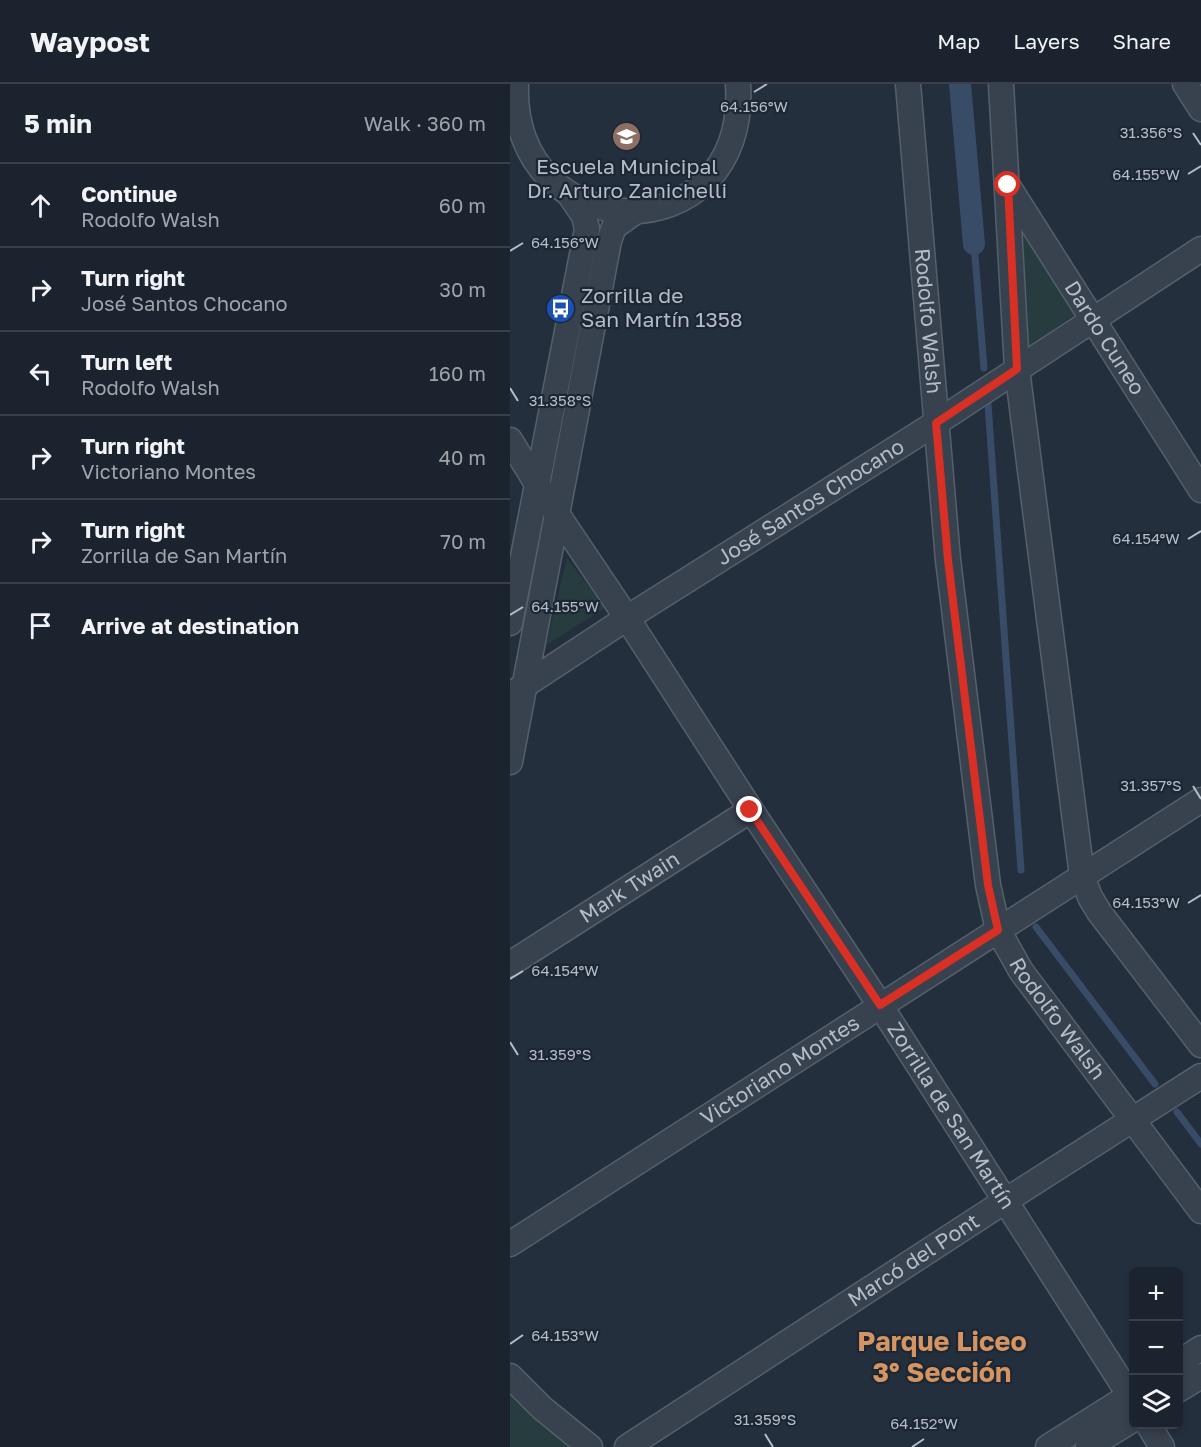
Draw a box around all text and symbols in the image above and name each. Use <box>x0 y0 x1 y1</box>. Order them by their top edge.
text: Waypost <box>30 25 150 58</box>
text: Map <box>937 28 980 54</box>
text: Layers <box>1013 28 1080 54</box>
text: Share <box>1113 28 1171 54</box>
text: 64.156°W <box>720 97 788 115</box>
text: 5 min <box>24 108 92 139</box>
text: Walk · 360 m <box>364 111 486 135</box>
school or university icon: Escuela Municipal Dr. Arturo Zanichelli <box>611 120 643 152</box>
text: 31.356°S <box>1120 123 1182 141</box>
place label: Escuela Municipal Dr. Arturo Zanichelli <box>527 153 727 203</box>
text: 64.155°W <box>1112 165 1180 183</box>
route start <box>994 171 1020 197</box>
text: Continue <box>81 180 177 207</box>
icon: ahead <box>24 189 57 222</box>
text: 60 m <box>439 193 486 217</box>
text: Rodolfo Walsh <box>81 207 220 231</box>
text: 64.156°W <box>531 233 599 251</box>
street label: Rodolfo Walsh <box>910 247 948 395</box>
text: Turn right <box>81 264 185 291</box>
icon: right <box>24 273 57 306</box>
street label: Dardo Cuneo <box>1059 276 1151 399</box>
text: 30 m <box>439 277 486 301</box>
place label: Zorrilla de San Martín 1358 <box>581 282 743 332</box>
text: José Santos Chocano <box>81 291 288 315</box>
bus stop icon: Zorrilla de San Martín 1358 <box>544 292 576 324</box>
text: Turn left <box>81 348 172 375</box>
icon: left <box>24 357 57 390</box>
text: 160 m <box>429 361 486 385</box>
text: Rodolfo Walsh <box>81 375 220 399</box>
text: 31.358°S <box>529 391 591 409</box>
text: Turn right <box>81 432 185 459</box>
street label: José Santos Chocano <box>711 432 909 570</box>
icon: right <box>24 441 57 474</box>
text: 40 m <box>439 445 486 469</box>
text: Victoriano Montes <box>81 459 256 483</box>
text: Turn right <box>81 516 185 543</box>
icon: right <box>24 525 57 558</box>
text: 70 m <box>440 529 486 553</box>
text: 64.154°W <box>1112 529 1180 547</box>
text: Zorrilla de San Martín <box>81 543 287 567</box>
text: 64.155°W <box>531 597 599 615</box>
icon: arrive <box>24 609 57 642</box>
text: Arrive at destination <box>81 612 299 639</box>
text: 31.357°S <box>1120 776 1182 794</box>
route end <box>736 796 762 822</box>
street label: Mark Twain <box>574 845 684 928</box>
text: 64.153°W <box>1112 893 1180 911</box>
street label: Rodolfo Walsh <box>1004 953 1112 1084</box>
text: 64.154°W <box>531 961 599 979</box>
street label: Victoriano Montes <box>695 1009 864 1130</box>
street label: Zorrilla de San Martín <box>882 1017 1021 1214</box>
text: 31.359°S <box>529 1045 591 1063</box>
street label: Marcó del Pont <box>842 1207 984 1312</box>
map controls <box>1129 1267 1183 1429</box>
button: + <box>1129 1267 1183 1321</box>
button: − <box>1129 1321 1183 1375</box>
district label: Parque Liceo 3° Sección <box>857 1325 1027 1388</box>
text: 64.153°W <box>531 1326 599 1344</box>
button: layers <box>1129 1375 1183 1429</box>
text: 31.359°S <box>734 1410 796 1428</box>
text: 64.152°W <box>890 1414 958 1432</box>

